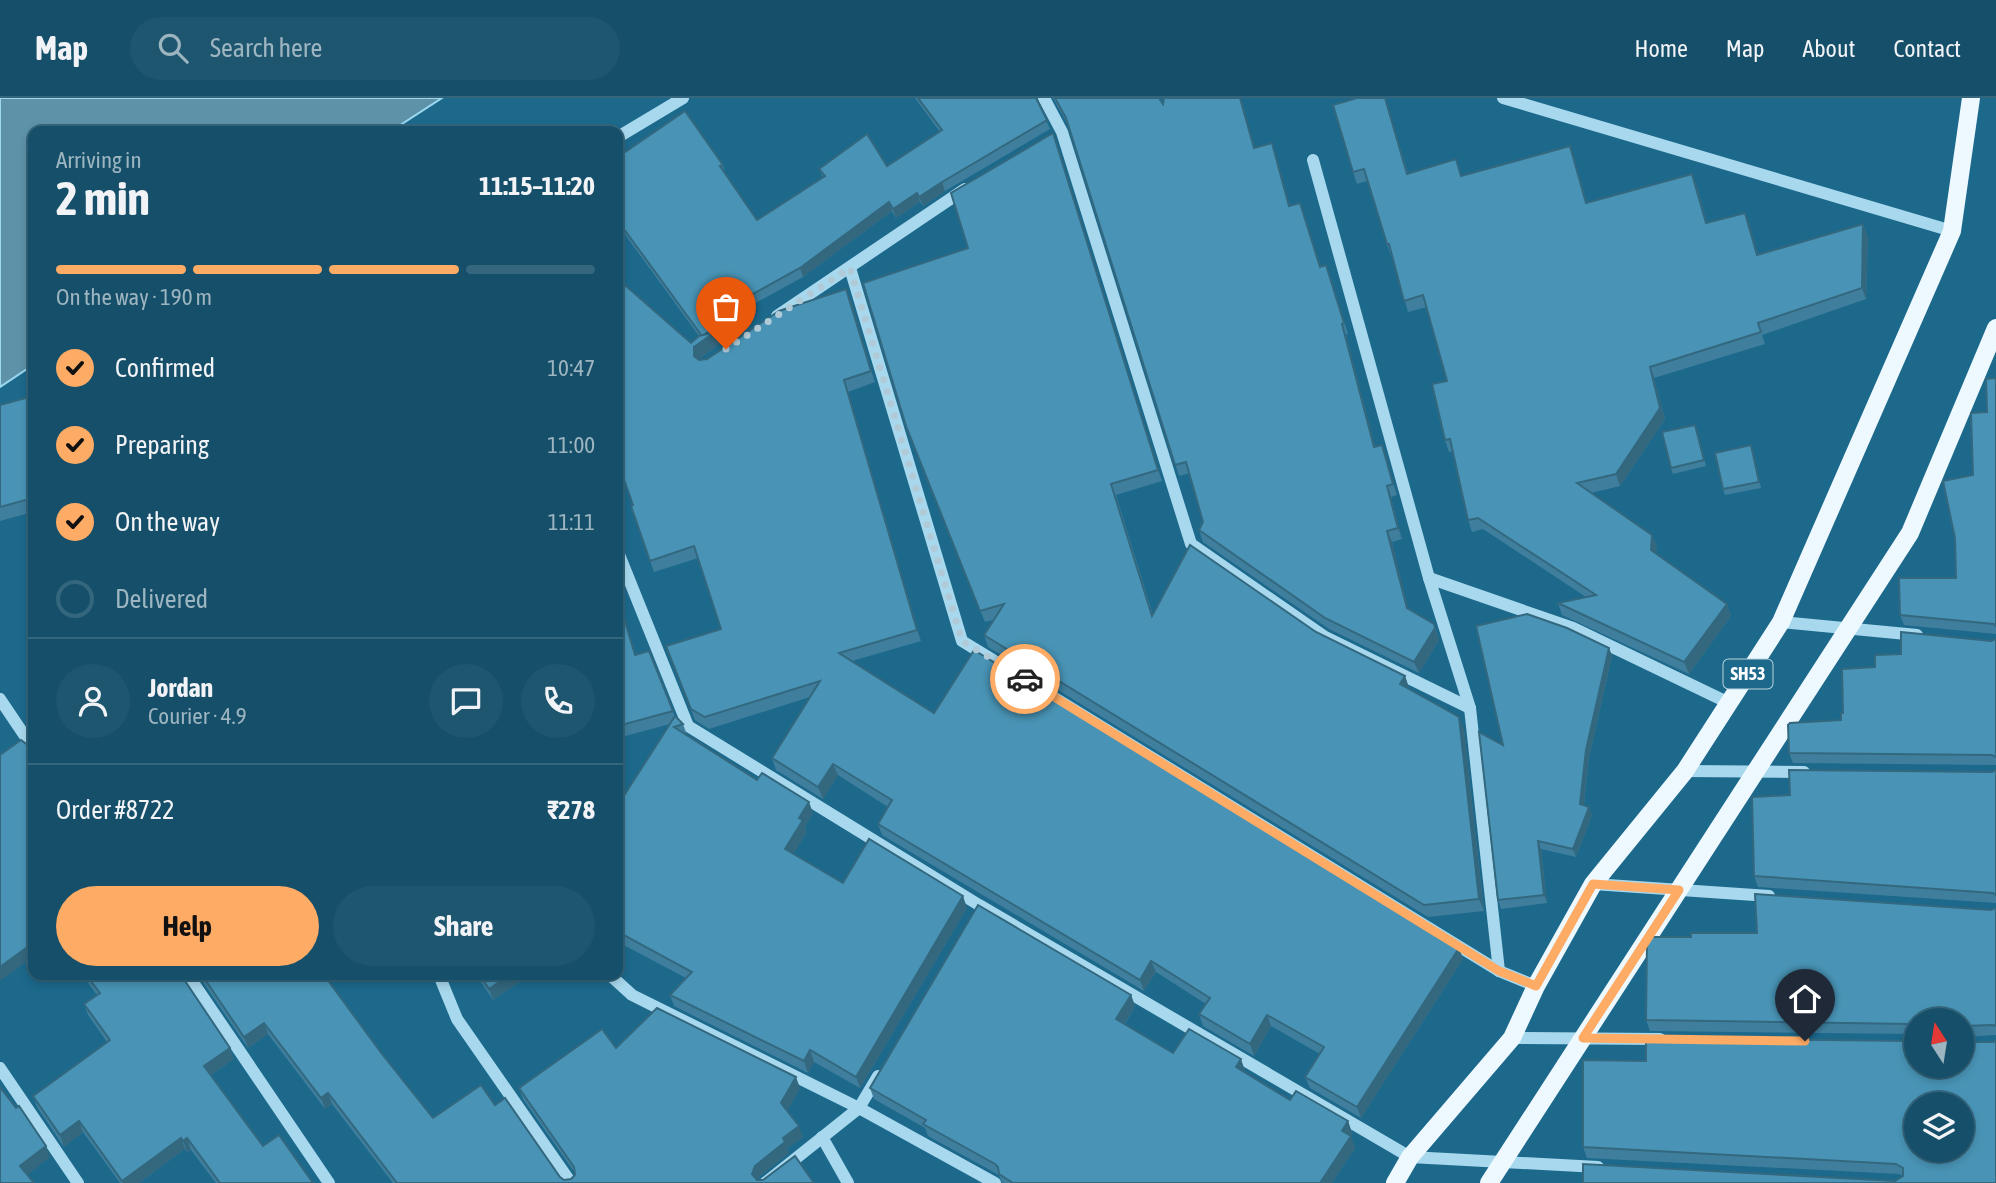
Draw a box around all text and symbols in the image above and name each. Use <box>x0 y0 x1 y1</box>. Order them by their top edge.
search box <box>130 17 620 80</box>
text: Map <box>35 29 88 67</box>
icon: search <box>154 29 192 67</box>
text: Search here <box>210 33 322 63</box>
text: Home <box>1634 35 1688 62</box>
text: Map <box>1726 35 1764 62</box>
text: About <box>1802 35 1855 62</box>
text: Contact <box>1893 35 1961 62</box>
text: Arriving in <box>56 147 142 173</box>
text: 11:15–11:20 <box>479 171 595 201</box>
text: 2 min <box>56 172 150 225</box>
pin <box>696 277 756 349</box>
text: On the way · 190 m <box>56 284 212 310</box>
icon: bag <box>707 288 745 326</box>
icon: check <box>56 349 94 387</box>
text: Confirmed <box>115 353 215 383</box>
text: 10:47 <box>547 355 595 381</box>
icon: check <box>56 426 94 464</box>
text: Preparing <box>115 430 209 460</box>
text: 11:00 <box>547 432 595 458</box>
icon: check <box>56 503 94 541</box>
text: On the way <box>115 507 220 537</box>
text: 11:11 <box>548 509 595 535</box>
text: Delivered <box>115 584 208 614</box>
courier <box>990 644 1060 714</box>
icon: car <box>1006 660 1044 698</box>
road number: SH53 <box>1724 660 1772 688</box>
button: person <box>56 664 130 738</box>
button: chat <box>429 664 503 738</box>
button: phone <box>521 664 595 738</box>
text: Jordan <box>148 673 213 703</box>
text: Courier · 4.9 <box>148 703 247 729</box>
text: Order #8722 <box>56 795 175 825</box>
text: ₹278 <box>547 795 595 825</box>
button: Help <box>56 886 319 966</box>
button: Share <box>333 886 595 966</box>
pin <box>1775 969 1835 1041</box>
icon: home <box>1786 980 1824 1018</box>
north arrow <box>1904 1008 1974 1078</box>
map controls <box>1904 1008 1974 1162</box>
button: layers <box>1904 1092 1974 1162</box>

